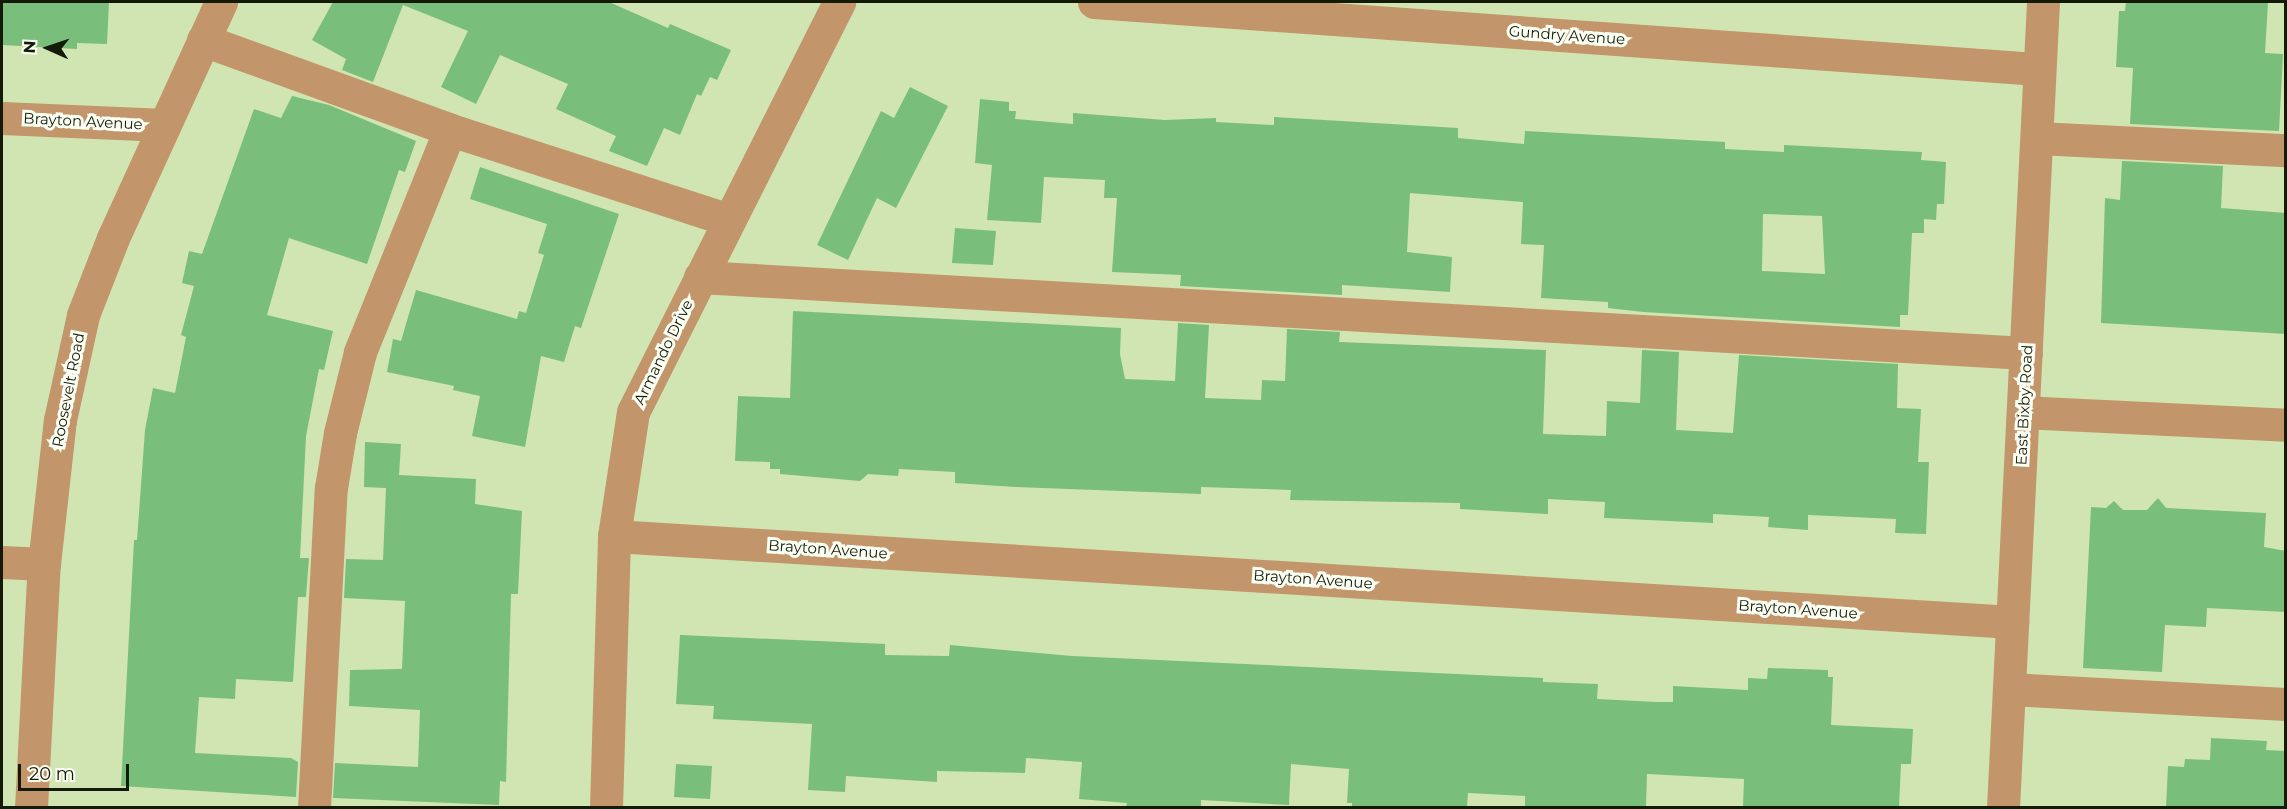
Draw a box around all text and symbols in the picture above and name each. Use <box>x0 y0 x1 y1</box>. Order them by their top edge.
north arrow <box>18 18 78 78</box>
street label: Gundry Avenue <box>1508 22 1626 48</box>
text: N <box>20 40 39 54</box>
street label: Brayton Avenue <box>23 109 143 133</box>
street label: Armando Drive <box>630 297 696 407</box>
street label: Roosevelt Road <box>48 331 88 449</box>
street label: East Bixby Road <box>2012 344 2036 466</box>
street label: Brayton Avenue <box>768 536 888 562</box>
street label: Brayton Avenue <box>1253 566 1373 592</box>
street label: Brayton Avenue <box>1738 596 1858 622</box>
scale bar <box>21 752 132 790</box>
text: 20 m <box>29 763 75 785</box>

